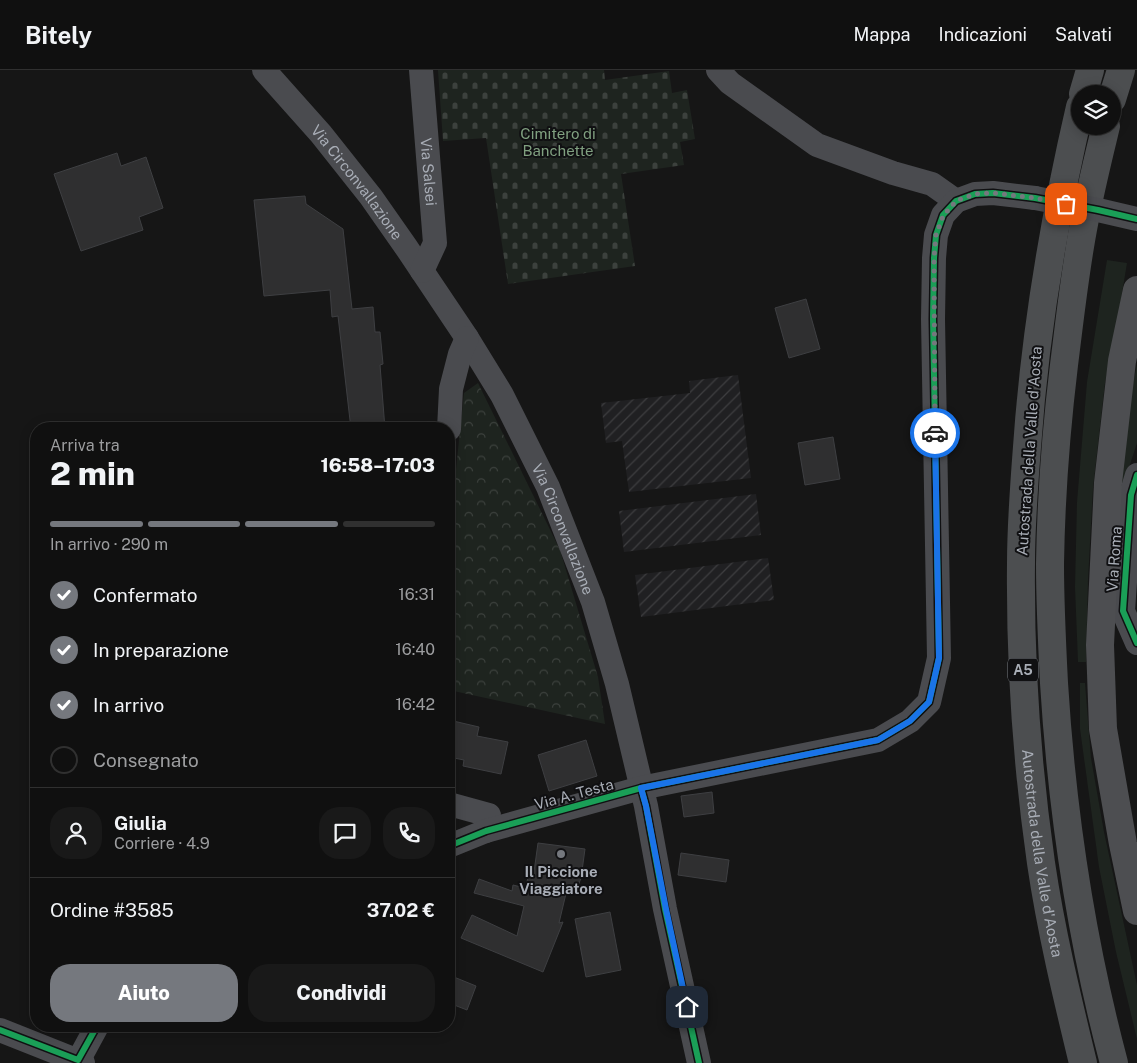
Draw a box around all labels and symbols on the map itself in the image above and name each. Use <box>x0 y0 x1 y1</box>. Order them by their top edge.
street label: Via Circonvallazione <box>308 121 407 243</box>
park label: Cimitero di Banchette <box>520 125 596 159</box>
street label: Via Salsei <box>418 137 440 206</box>
pin <box>1045 183 1087 225</box>
street label: Autostrada della Valle d'Aosta <box>1013 346 1045 556</box>
courier <box>910 408 960 458</box>
street label: Via Circonvallazione <box>529 460 598 597</box>
street label: Via Roma <box>1103 526 1125 592</box>
road number: A5 <box>1008 658 1038 682</box>
street label: Autostrada della Valle d'Aosta <box>1020 748 1067 959</box>
street label: Via A. Testa <box>533 775 615 813</box>
marker: Il Piccione Viaggiatore <box>555 848 567 860</box>
place label: Il Piccione Viaggiatore <box>519 863 603 897</box>
pin <box>666 986 708 1028</box>

